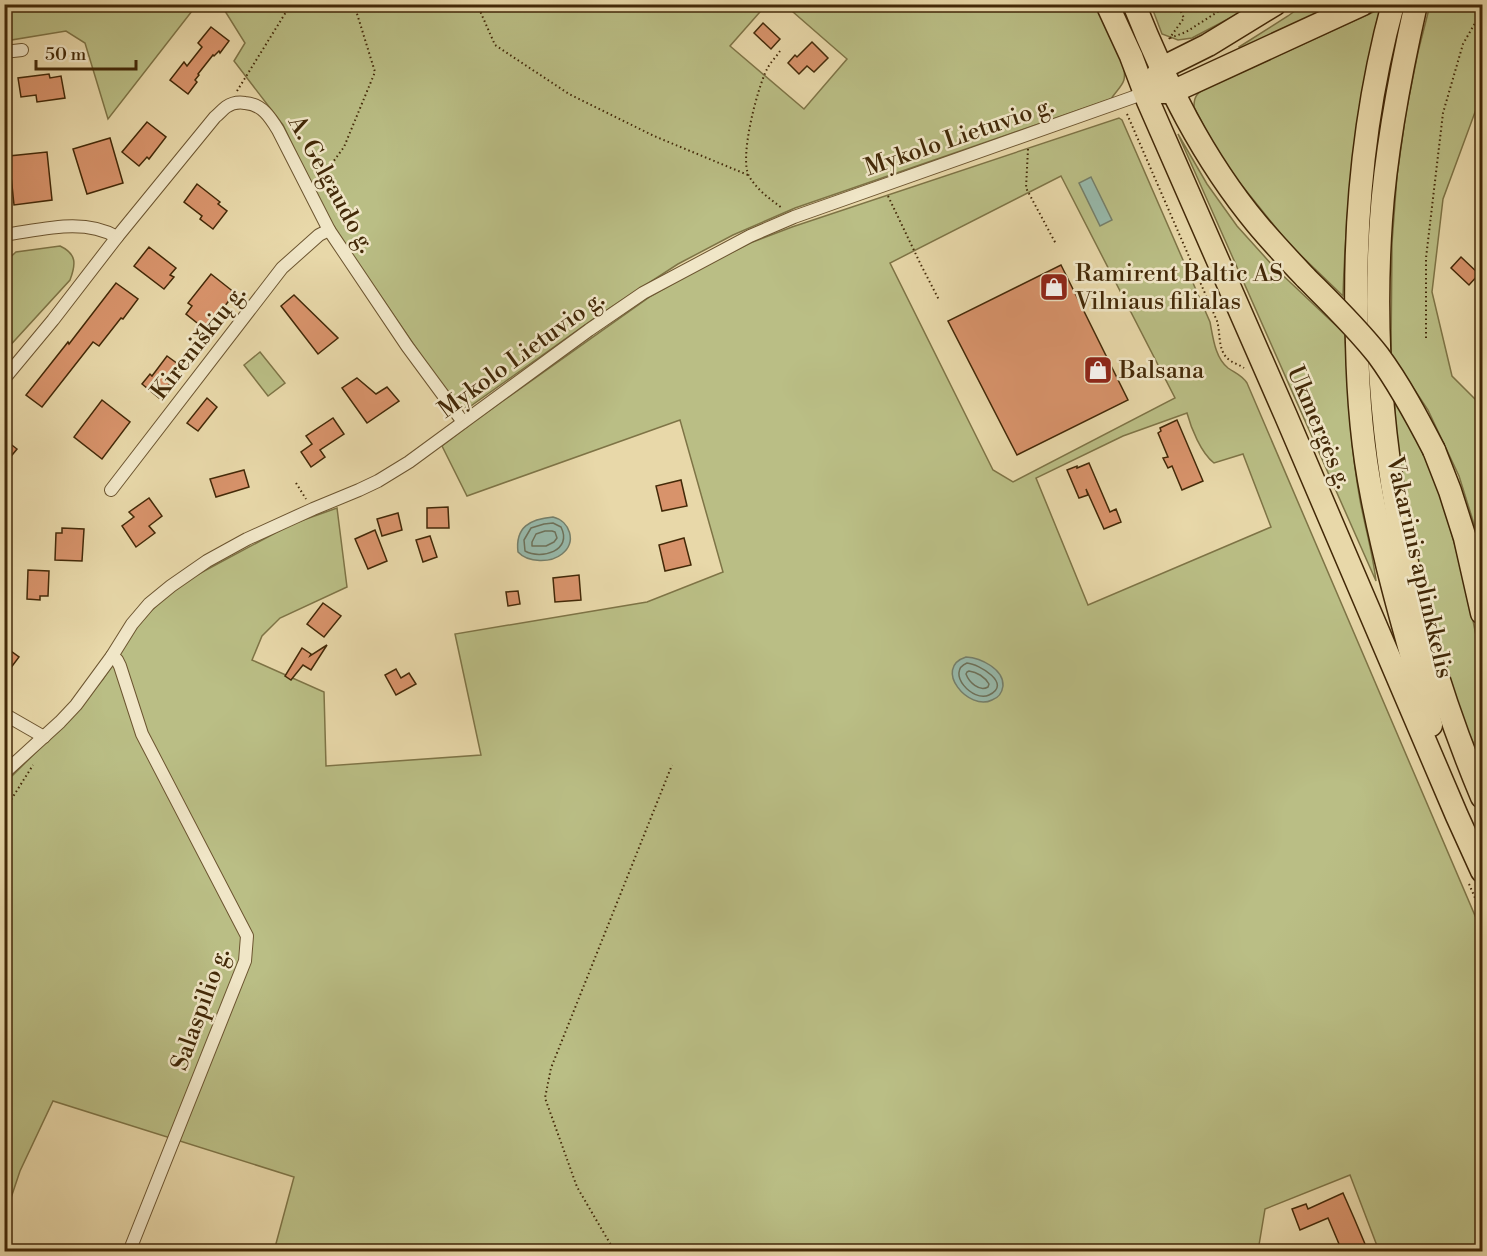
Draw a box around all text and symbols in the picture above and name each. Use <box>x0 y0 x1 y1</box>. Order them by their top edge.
scale bar <box>36 33 136 71</box>
text: 50 m <box>45 43 87 66</box>
street label: Mykolo Lietuvio g. <box>861 91 1058 183</box>
street label: A. Gelgaudo g. <box>281 110 381 258</box>
place label: Ramirent Baltic AS Vilniaus filialas <box>1074 259 1283 317</box>
shop icon: Ramirent Baltic AS Vilniaus filialas <box>1038 271 1070 303</box>
street label: Kireniškių g. <box>145 279 253 406</box>
street label: Mykolo Lietuvio g. <box>433 284 611 425</box>
shop icon: Balsana <box>1082 354 1114 386</box>
place label: Balsana <box>1118 356 1205 386</box>
street label: Ukmergės g. <box>1280 361 1358 493</box>
street label: Vakarinis aplinkkelis <box>1379 452 1459 681</box>
street label: Salaspilio g. <box>165 944 237 1075</box>

